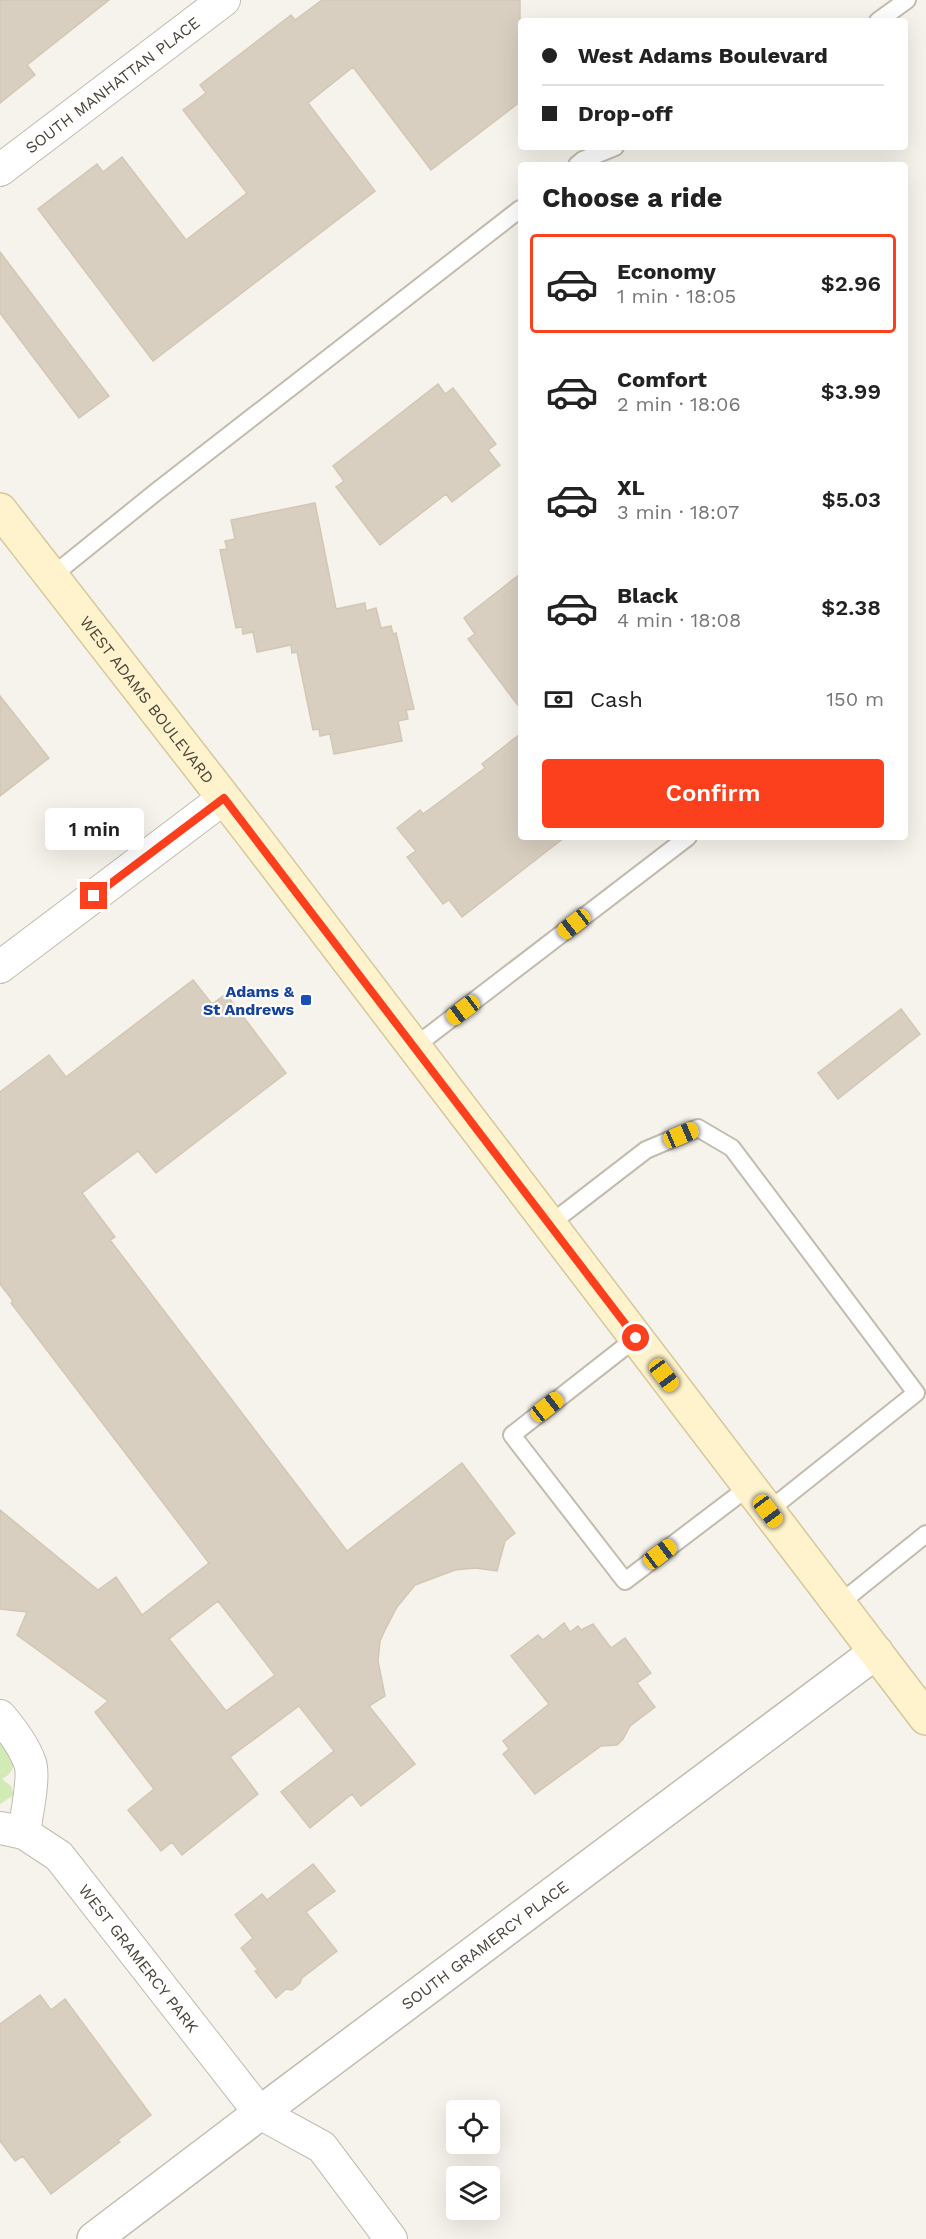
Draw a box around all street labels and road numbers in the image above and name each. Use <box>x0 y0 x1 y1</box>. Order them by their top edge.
street label: SOUTH MANHATTAN PLACE <box>21 13 203 157</box>
street label: WEST ADAMS BOULEVARD <box>76 612 218 787</box>
street label: SOUTH GRAMERCY PLACE <box>398 1876 572 2013</box>
street label: WEST GRAMERCY PARK <box>75 1880 203 2036</box>

